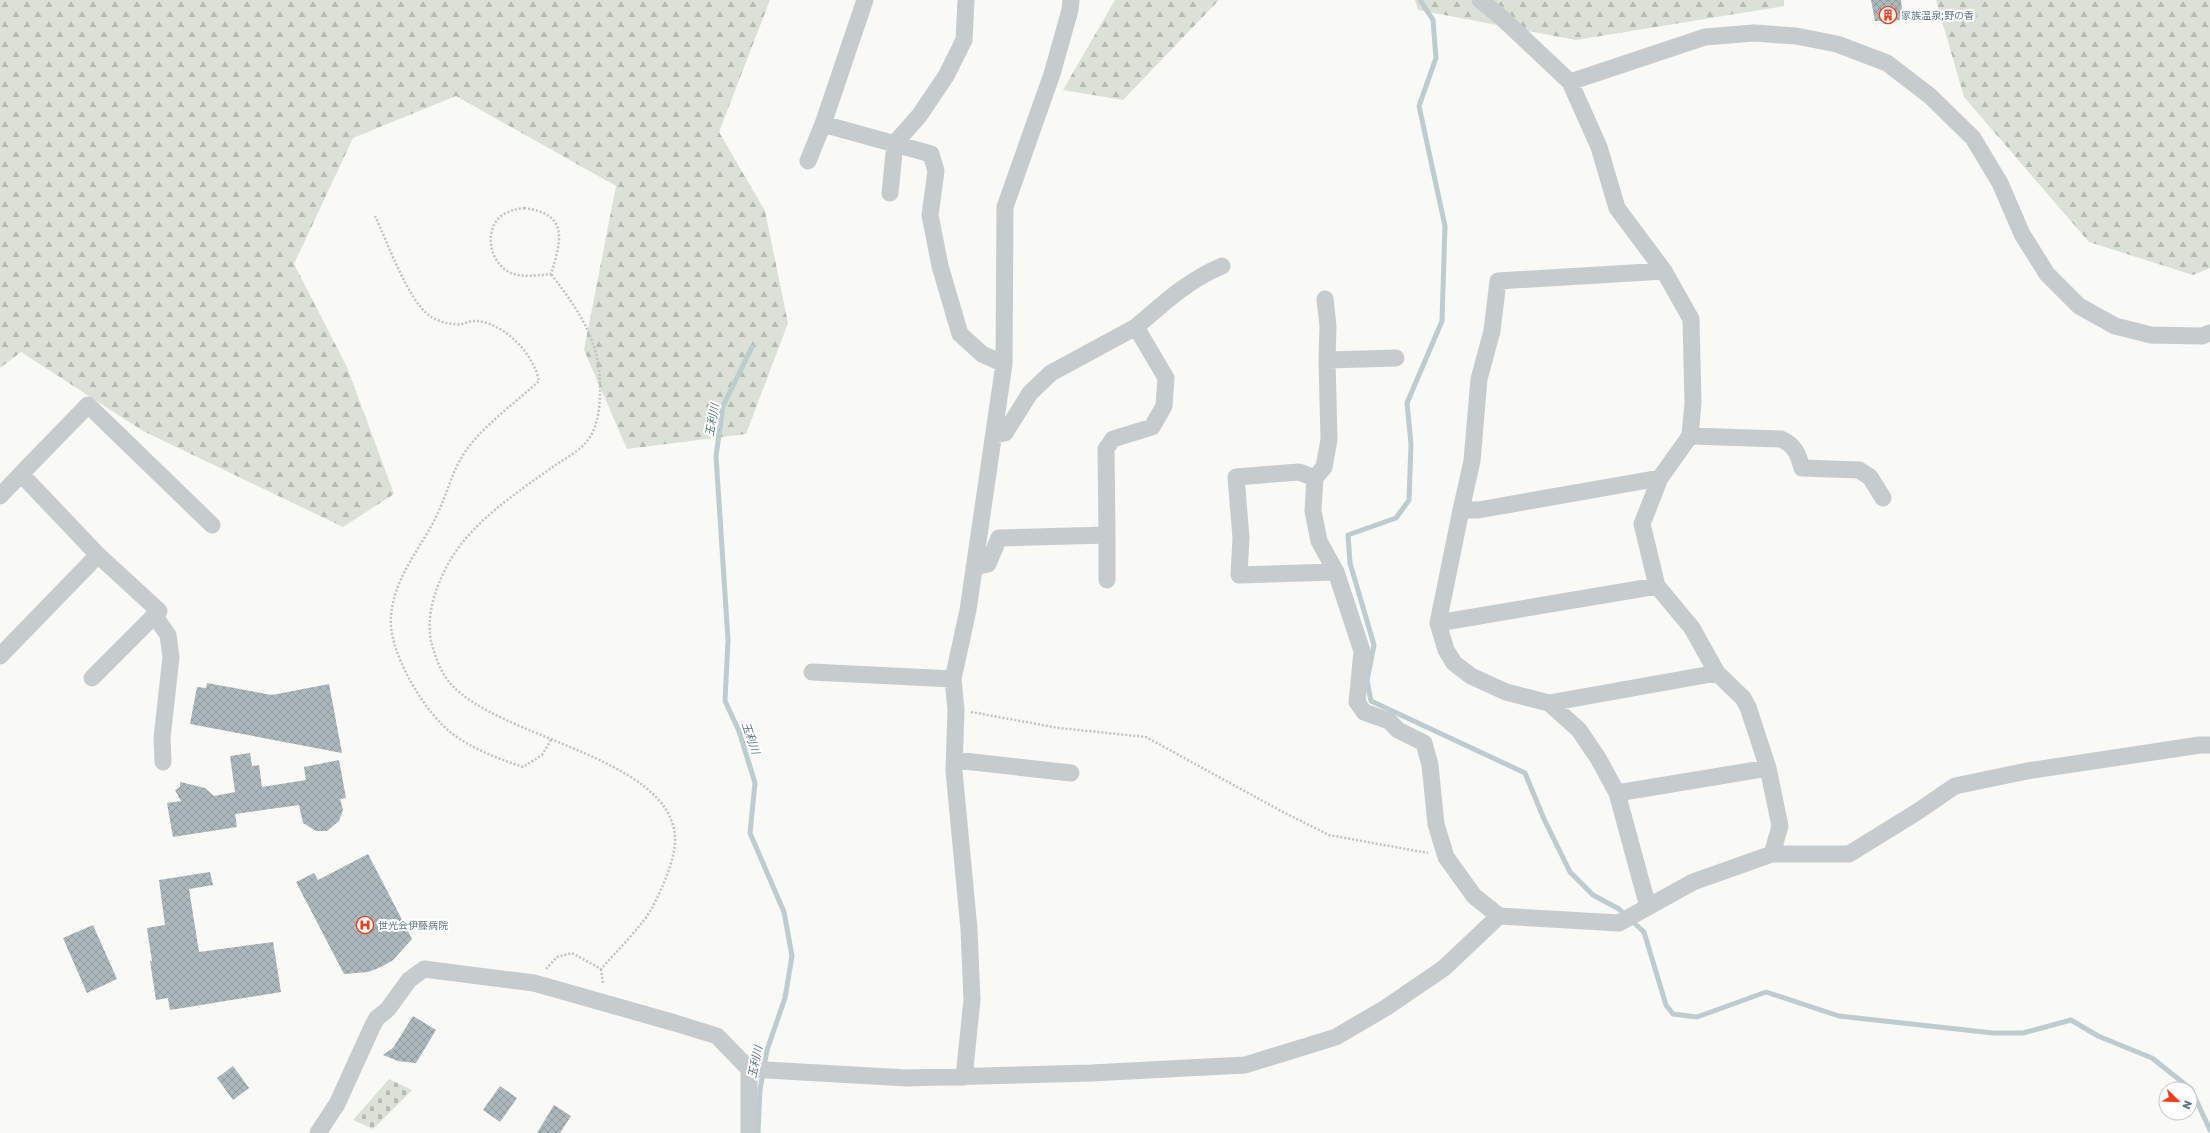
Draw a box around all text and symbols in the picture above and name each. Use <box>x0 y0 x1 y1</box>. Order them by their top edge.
building icon: 家族温泉;野の香 <box>1878 5 1898 25</box>
place label: 家族温泉;野の香 <box>1901 9 1974 21</box>
water label: 玉利川 <box>702 402 721 437</box>
water label: 玉利川 <box>740 720 763 756</box>
hospital icon: 世光会伊藤病院 <box>355 915 375 935</box>
place label: 世光会伊藤病院 <box>378 919 448 931</box>
water label: 玉利川 <box>745 1043 765 1079</box>
north arrow <box>2158 1081 2198 1121</box>
text: N <box>2180 1099 2195 1111</box>

